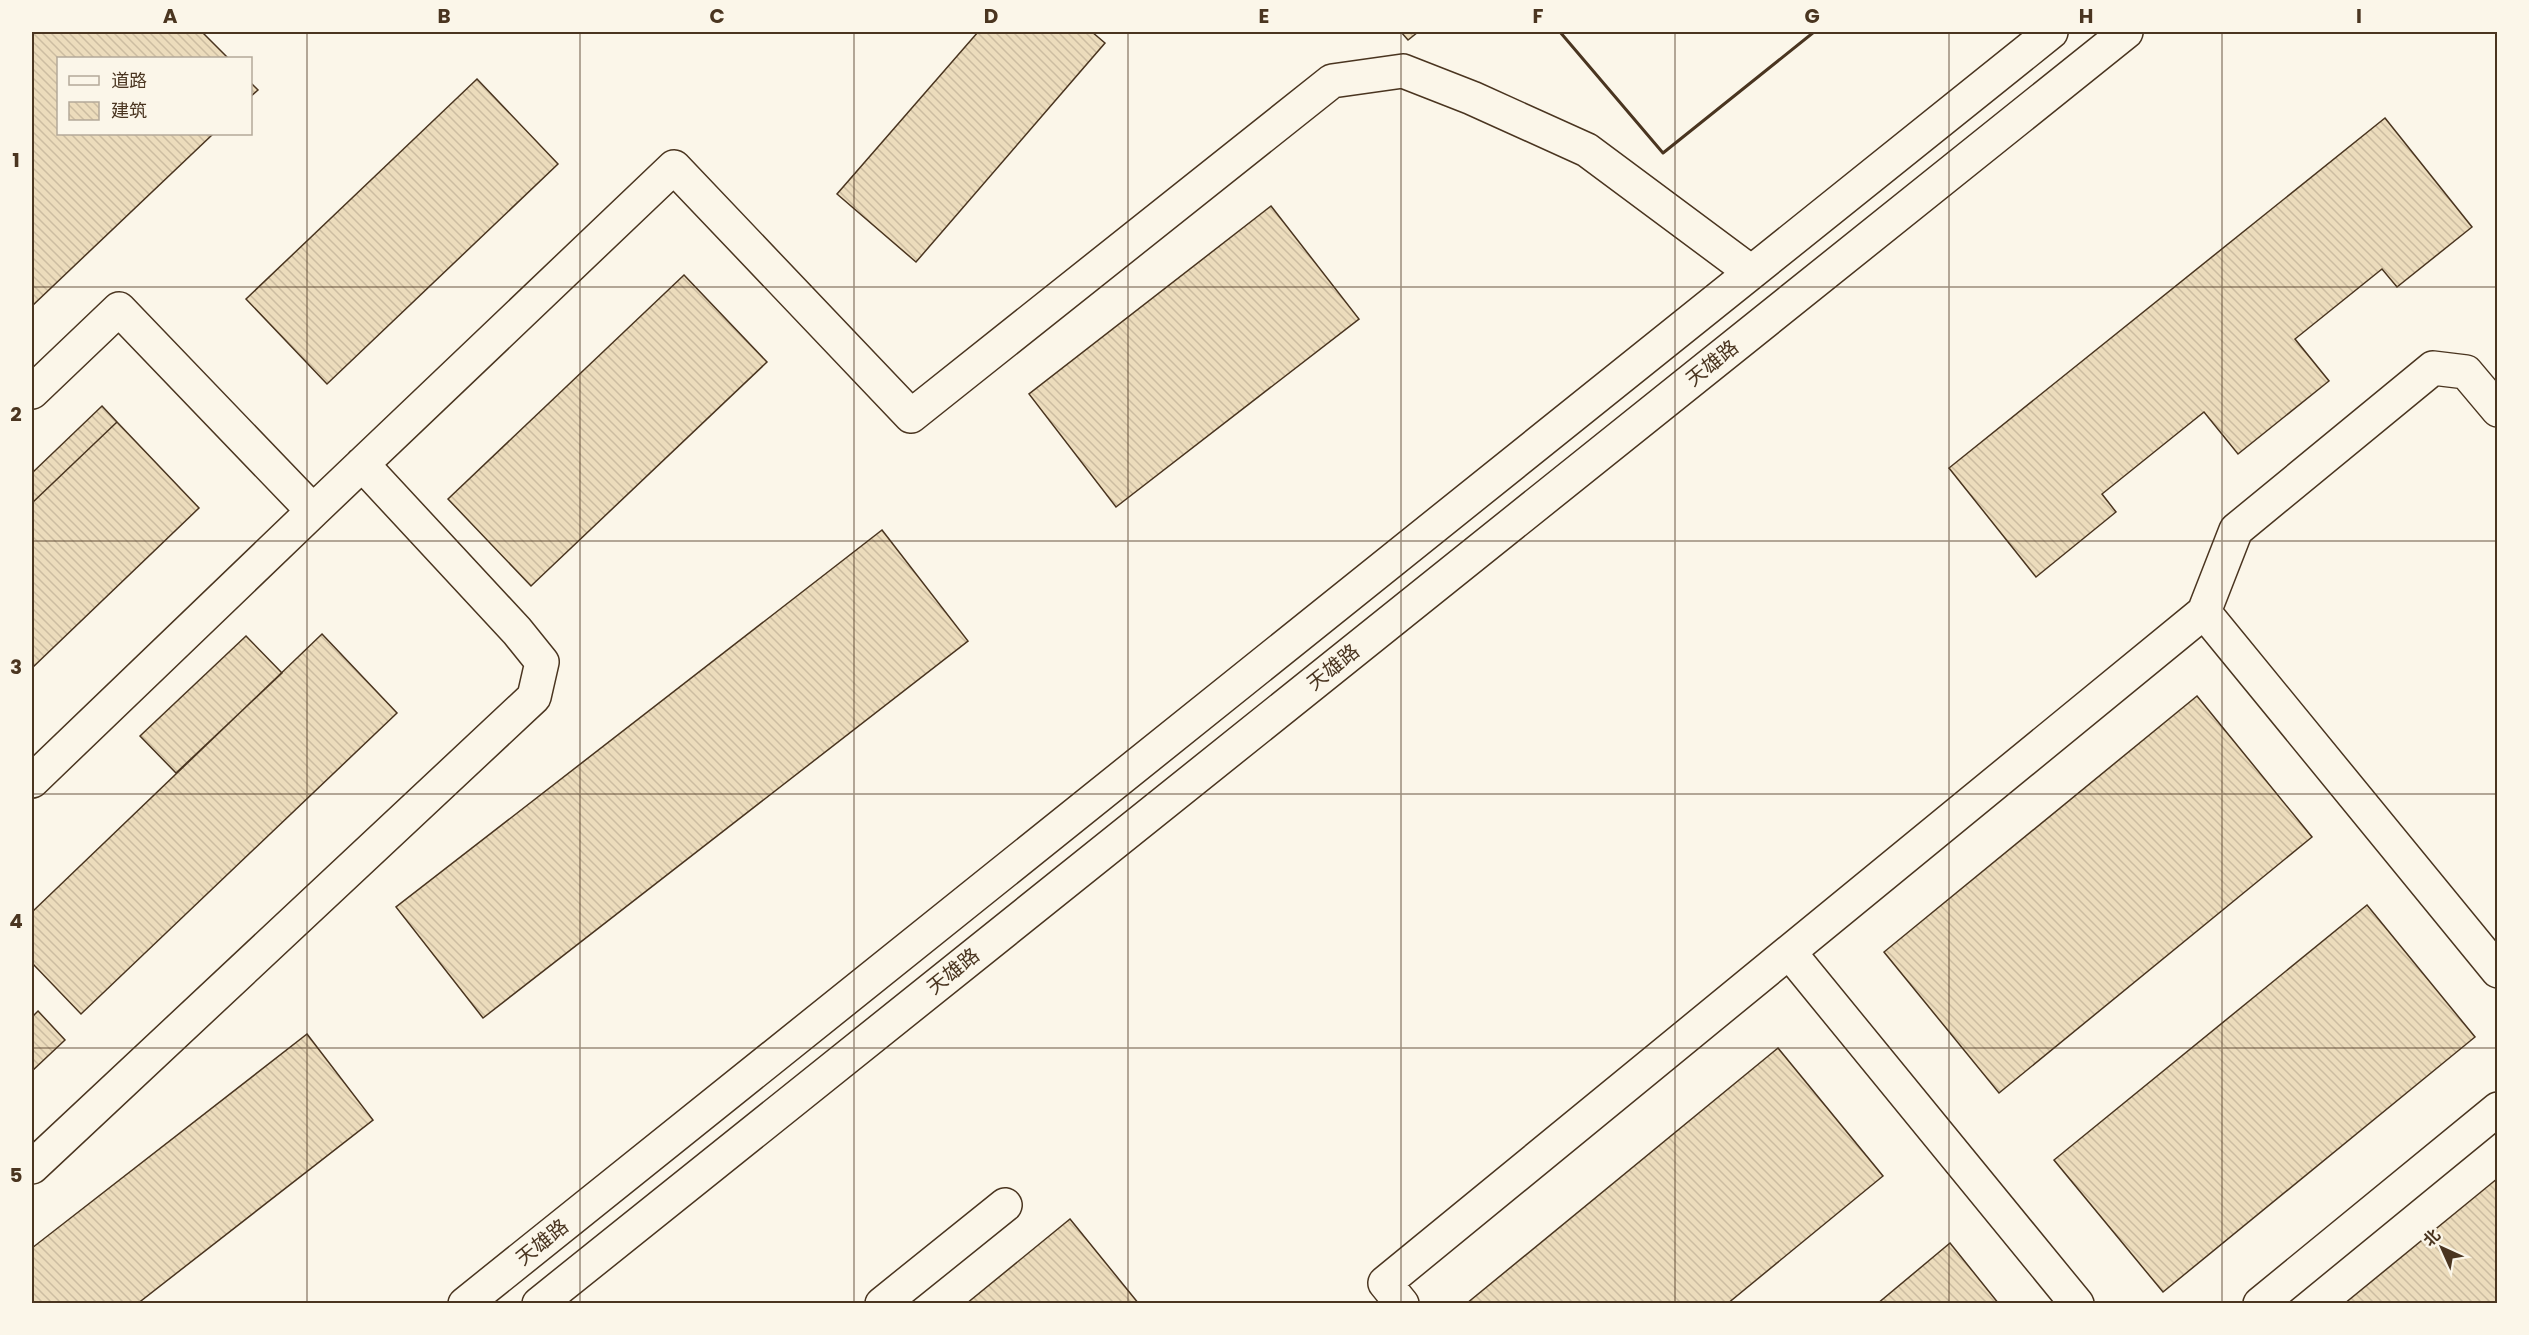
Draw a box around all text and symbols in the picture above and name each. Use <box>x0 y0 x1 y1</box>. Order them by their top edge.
text: A <box>163 2 178 30</box>
text: B <box>437 2 451 30</box>
text: C <box>709 2 725 30</box>
text: D <box>984 2 998 30</box>
text: E <box>1259 2 1269 30</box>
text: F <box>1533 2 1544 30</box>
text: G <box>1804 2 1820 30</box>
text: H <box>2079 2 2093 30</box>
text: I <box>2356 2 2362 30</box>
legend <box>57 57 252 135</box>
text: 道路 <box>111 68 147 93</box>
text: 建筑 <box>111 98 147 123</box>
text: 1 <box>12 146 20 174</box>
street label: 天雄路 <box>1680 333 1744 393</box>
text: 2 <box>10 400 22 428</box>
street label: 天雄路 <box>1301 637 1365 697</box>
text: 3 <box>10 653 22 681</box>
text: 4 <box>9 907 23 935</box>
street label: 天雄路 <box>921 941 985 1001</box>
text: 5 <box>10 1161 23 1189</box>
street label: 天雄路 <box>510 1212 574 1272</box>
north arrow <box>2412 1218 2472 1278</box>
text: 北 <box>2418 1224 2446 1252</box>

